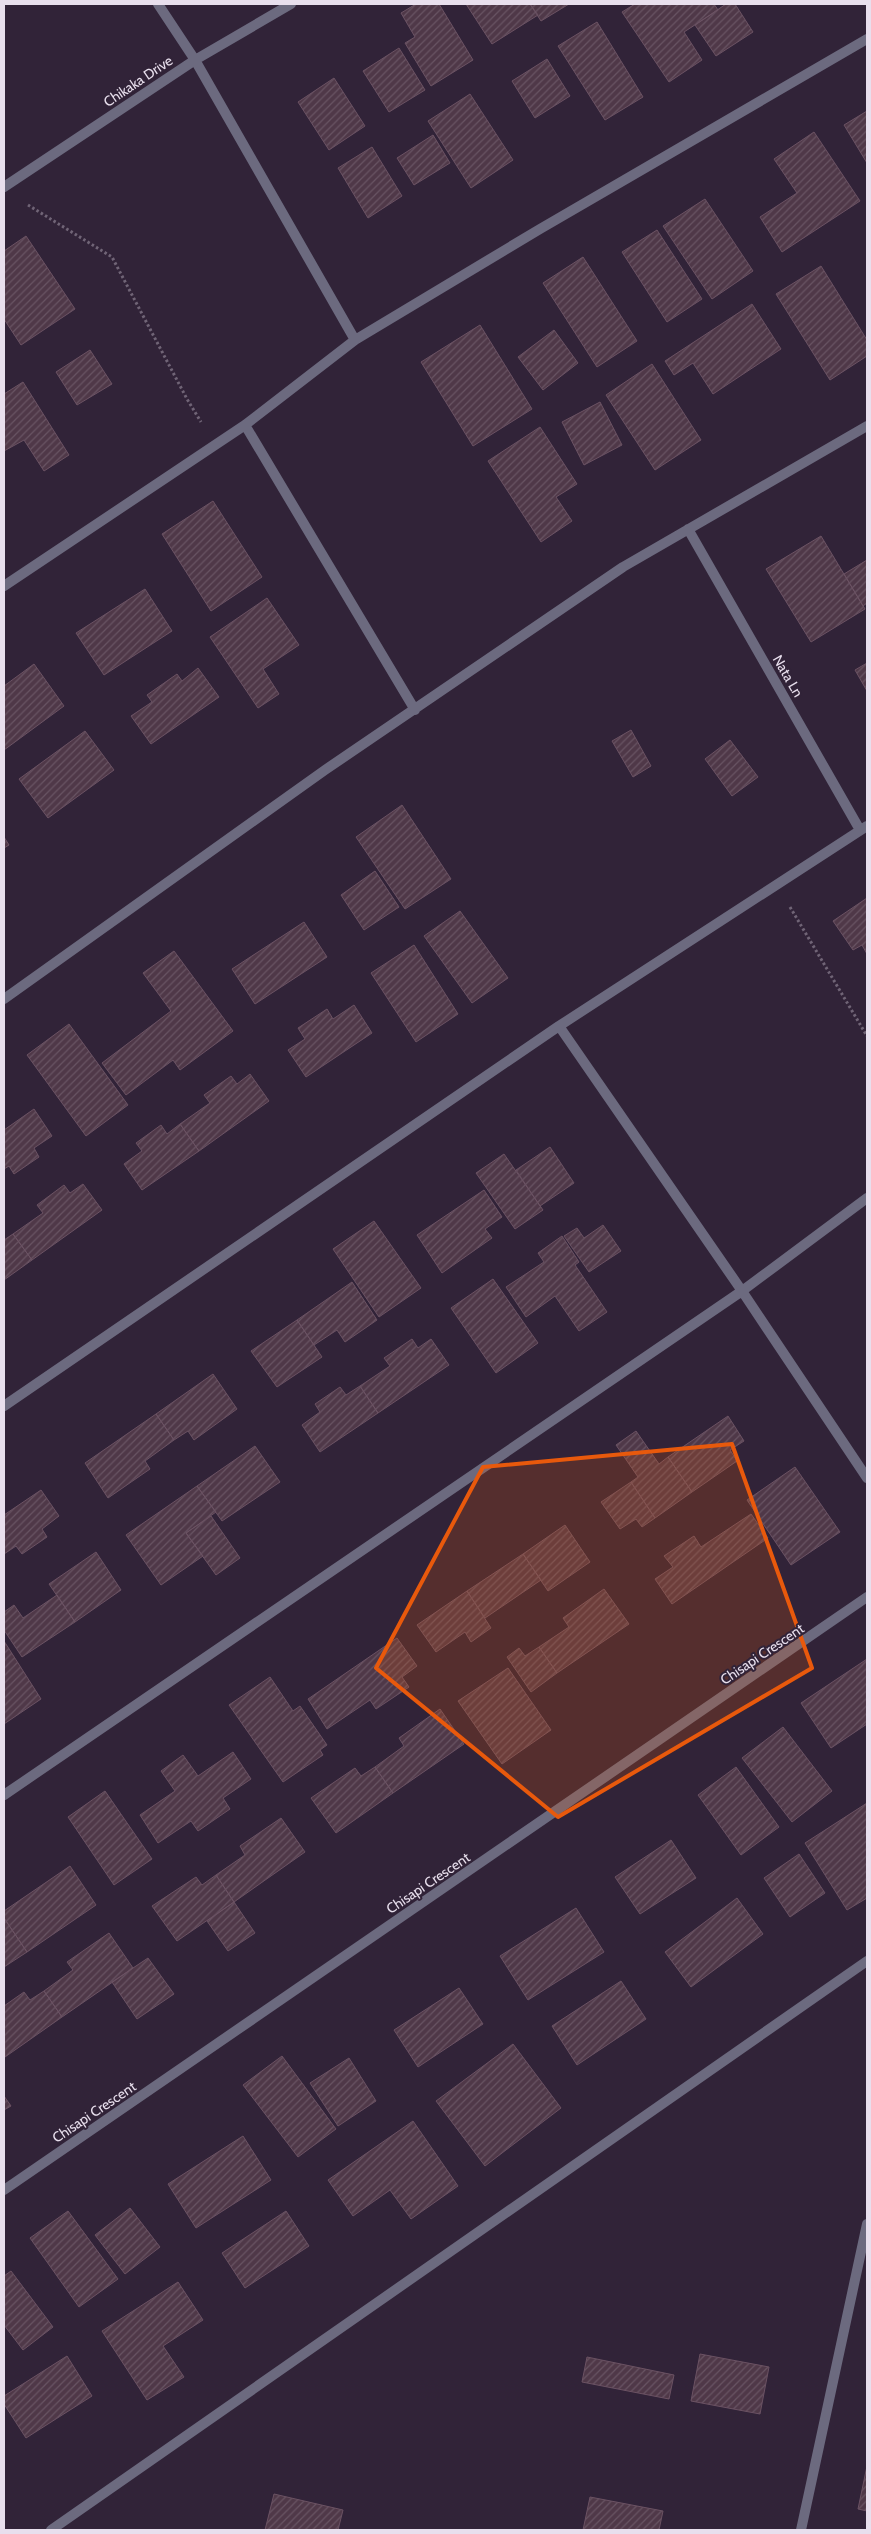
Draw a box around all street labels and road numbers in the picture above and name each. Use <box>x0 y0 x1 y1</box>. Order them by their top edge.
street label: Chikaka Drive <box>100 51 176 111</box>
street label: Nata Ln <box>769 652 807 700</box>
street label: Chisapi Crescent <box>717 1619 808 1689</box>
street label: Chisapi Crescent <box>383 1848 474 1918</box>
street label: Chisapi Crescent <box>49 2077 140 2147</box>

